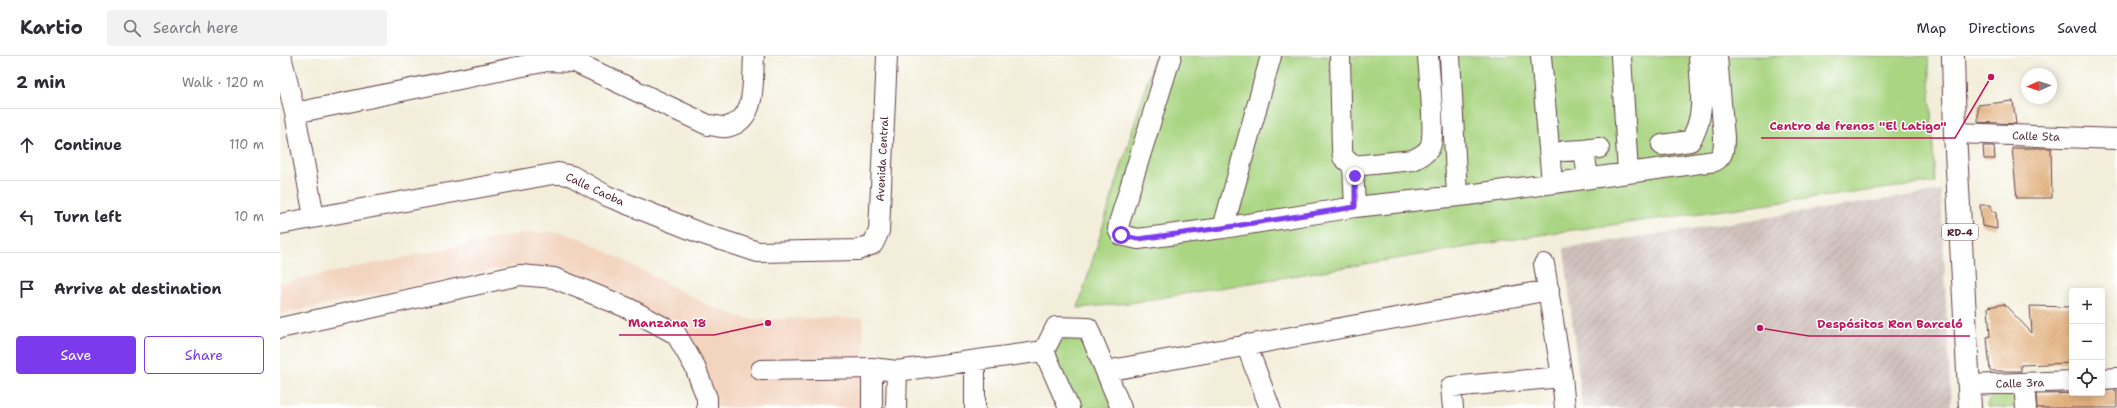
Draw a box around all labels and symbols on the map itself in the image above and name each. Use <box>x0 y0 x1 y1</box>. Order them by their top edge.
north arrow <box>2021 68 2057 104</box>
callout: Centro de frenos "El Latigo" <box>1761 114 1955 138</box>
street label: Avenida Central <box>873 115 892 202</box>
text: Centro de frenos "El Latigo" <box>1769 118 1947 134</box>
street label: Calle 5ta <box>2012 128 2060 145</box>
route end <box>1346 167 1364 185</box>
street label: Calle Caoba <box>563 169 627 210</box>
road number: RD-4 <box>1942 224 1978 240</box>
route start <box>1112 226 1130 244</box>
callout: Manzana 18 <box>619 311 714 335</box>
callout: Despósitos Ron Barceló <box>1809 312 1970 336</box>
text: Manzana 18 <box>628 315 706 331</box>
text: Despósitos Ron Barceló <box>1817 316 1963 332</box>
street label: Calle 3ra <box>1995 375 2045 392</box>

